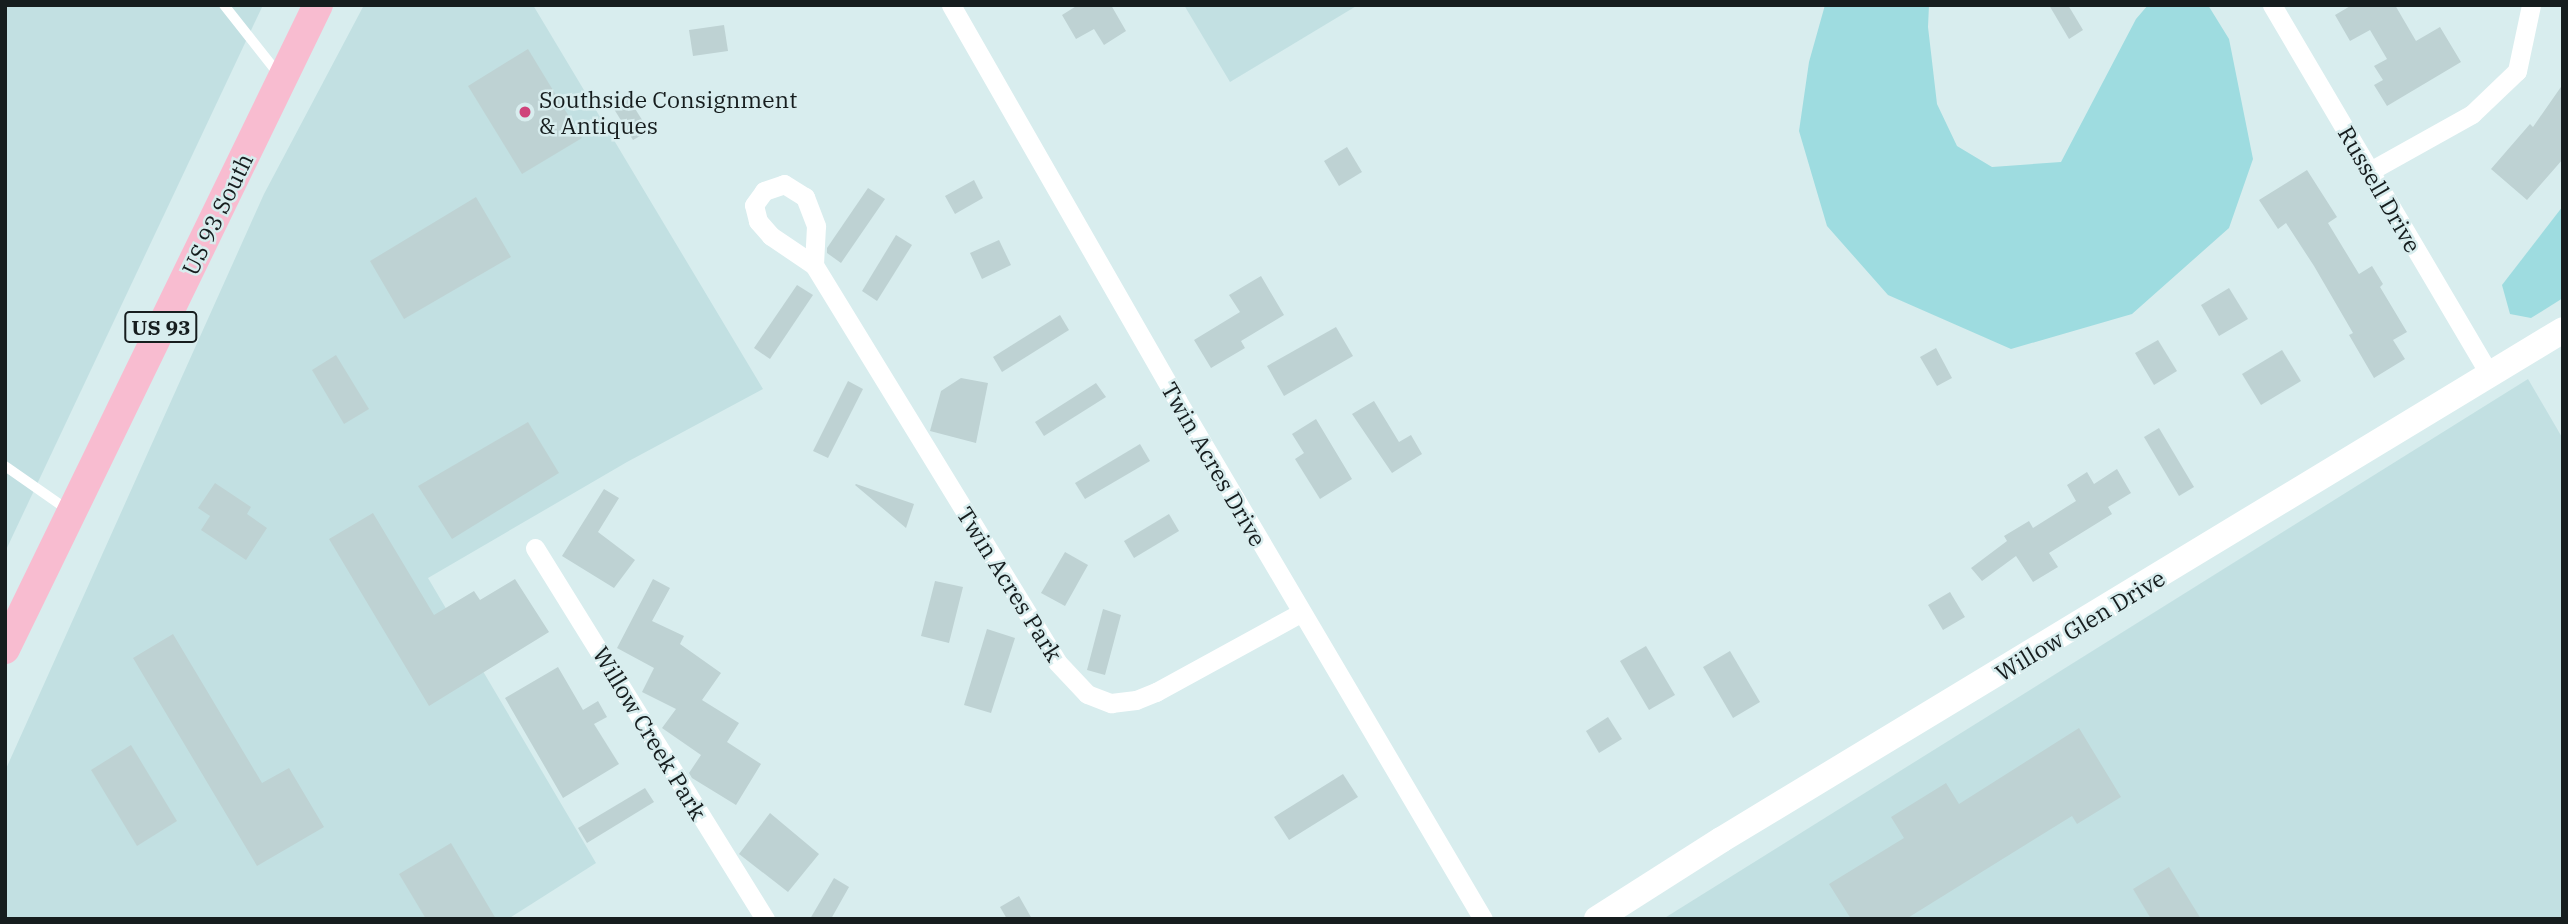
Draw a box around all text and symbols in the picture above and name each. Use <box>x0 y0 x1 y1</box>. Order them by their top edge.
place label: Southside Consignment & Antiques <box>539 85 797 139</box>
marker: Southside Consignment & Antiques <box>517 104 533 120</box>
street label: Russell Drive <box>2333 121 2427 257</box>
street label: US 93 South <box>176 149 258 279</box>
road number: US 93 <box>124 310 198 344</box>
street label: Twin Acres Drive <box>1156 377 1272 551</box>
street label: Twin Acres Park <box>951 502 1069 666</box>
street label: Willow Glen Drive <box>1990 564 2170 686</box>
street label: Willow Creek Park <box>587 641 713 825</box>

